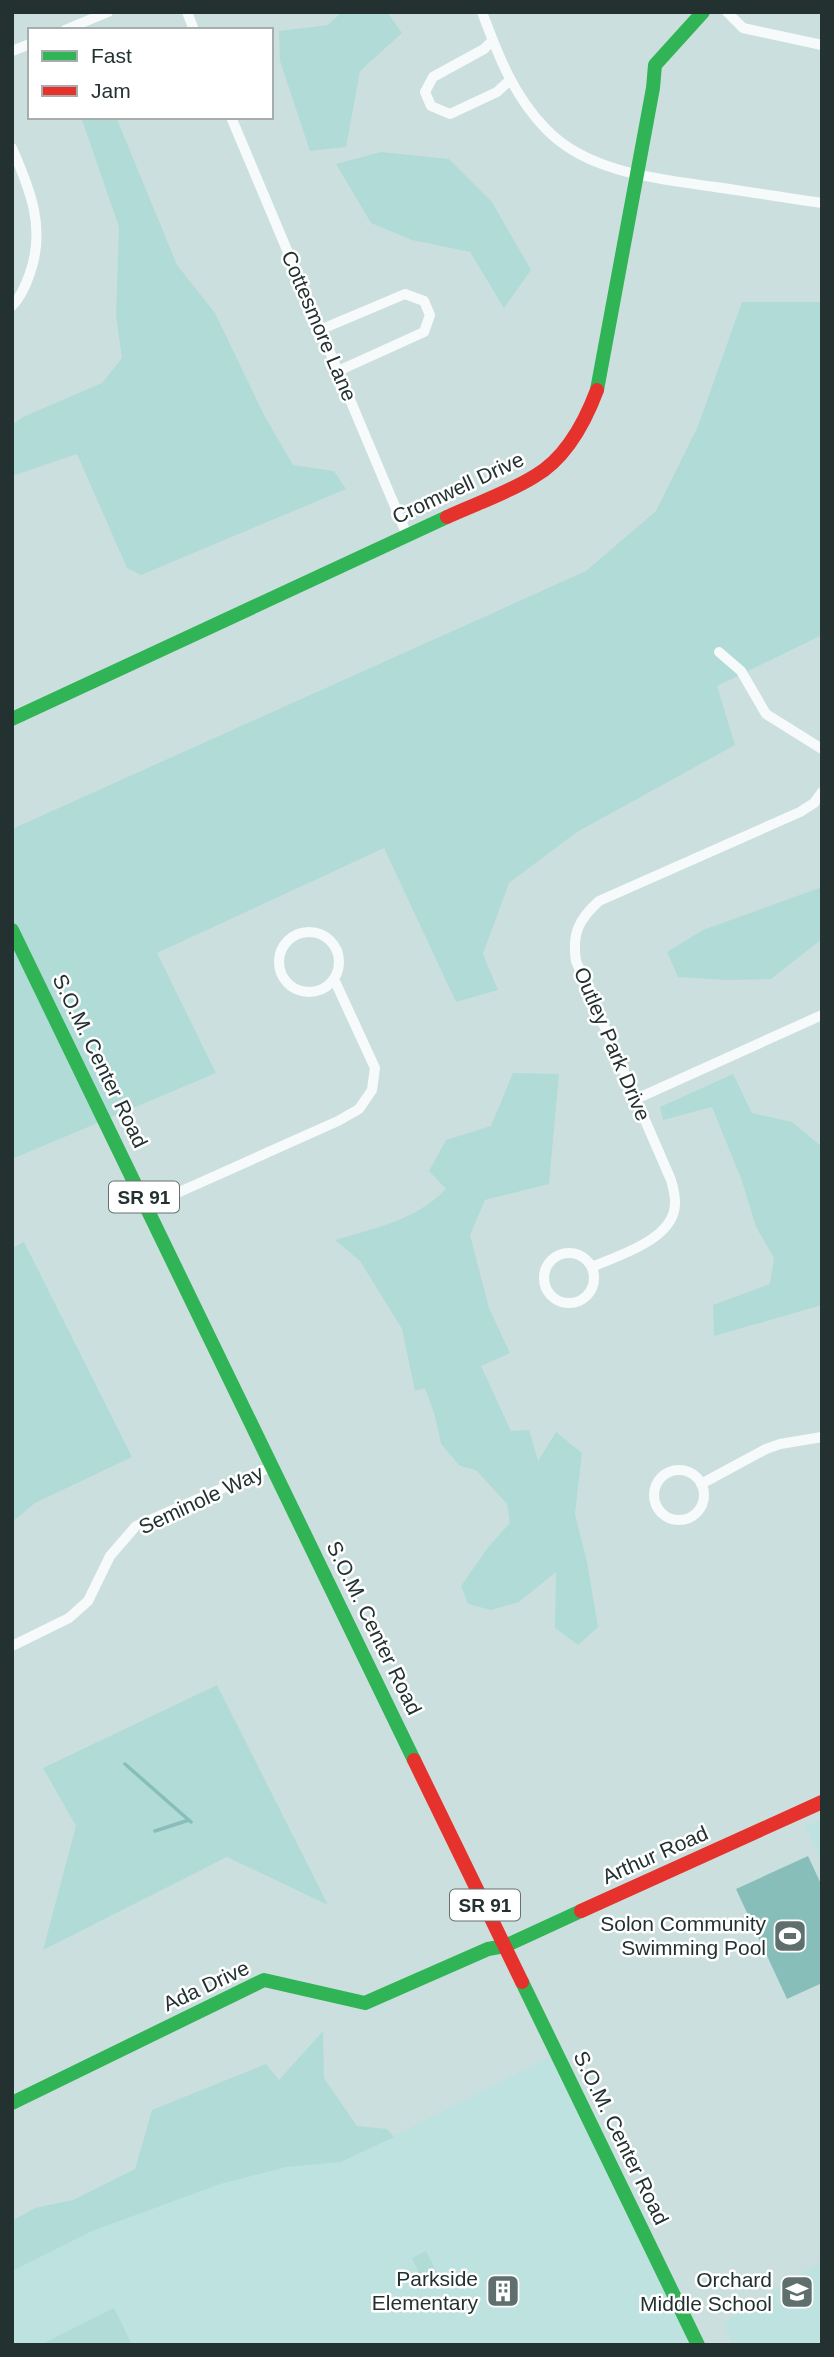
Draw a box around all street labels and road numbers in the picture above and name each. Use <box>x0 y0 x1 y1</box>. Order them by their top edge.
street label: Cottesmore Lane <box>277 247 362 404</box>
street label: Cromwell Drive <box>388 447 527 528</box>
street label: Outley Park Drive <box>570 964 655 1124</box>
street label: S.O.M. Center Road <box>48 970 152 1151</box>
road number: SR 91 <box>109 1182 179 1212</box>
street label: Seminole Way <box>135 1460 267 1538</box>
street label: S.O.M. Center Road <box>322 1537 426 1718</box>
street label: Arthur Road <box>598 1821 711 1888</box>
road number: SR 91 <box>450 1890 520 1921</box>
street label: Ada Drive <box>159 1956 252 2015</box>
street label: S.O.M. Center Road <box>569 2047 673 2228</box>

